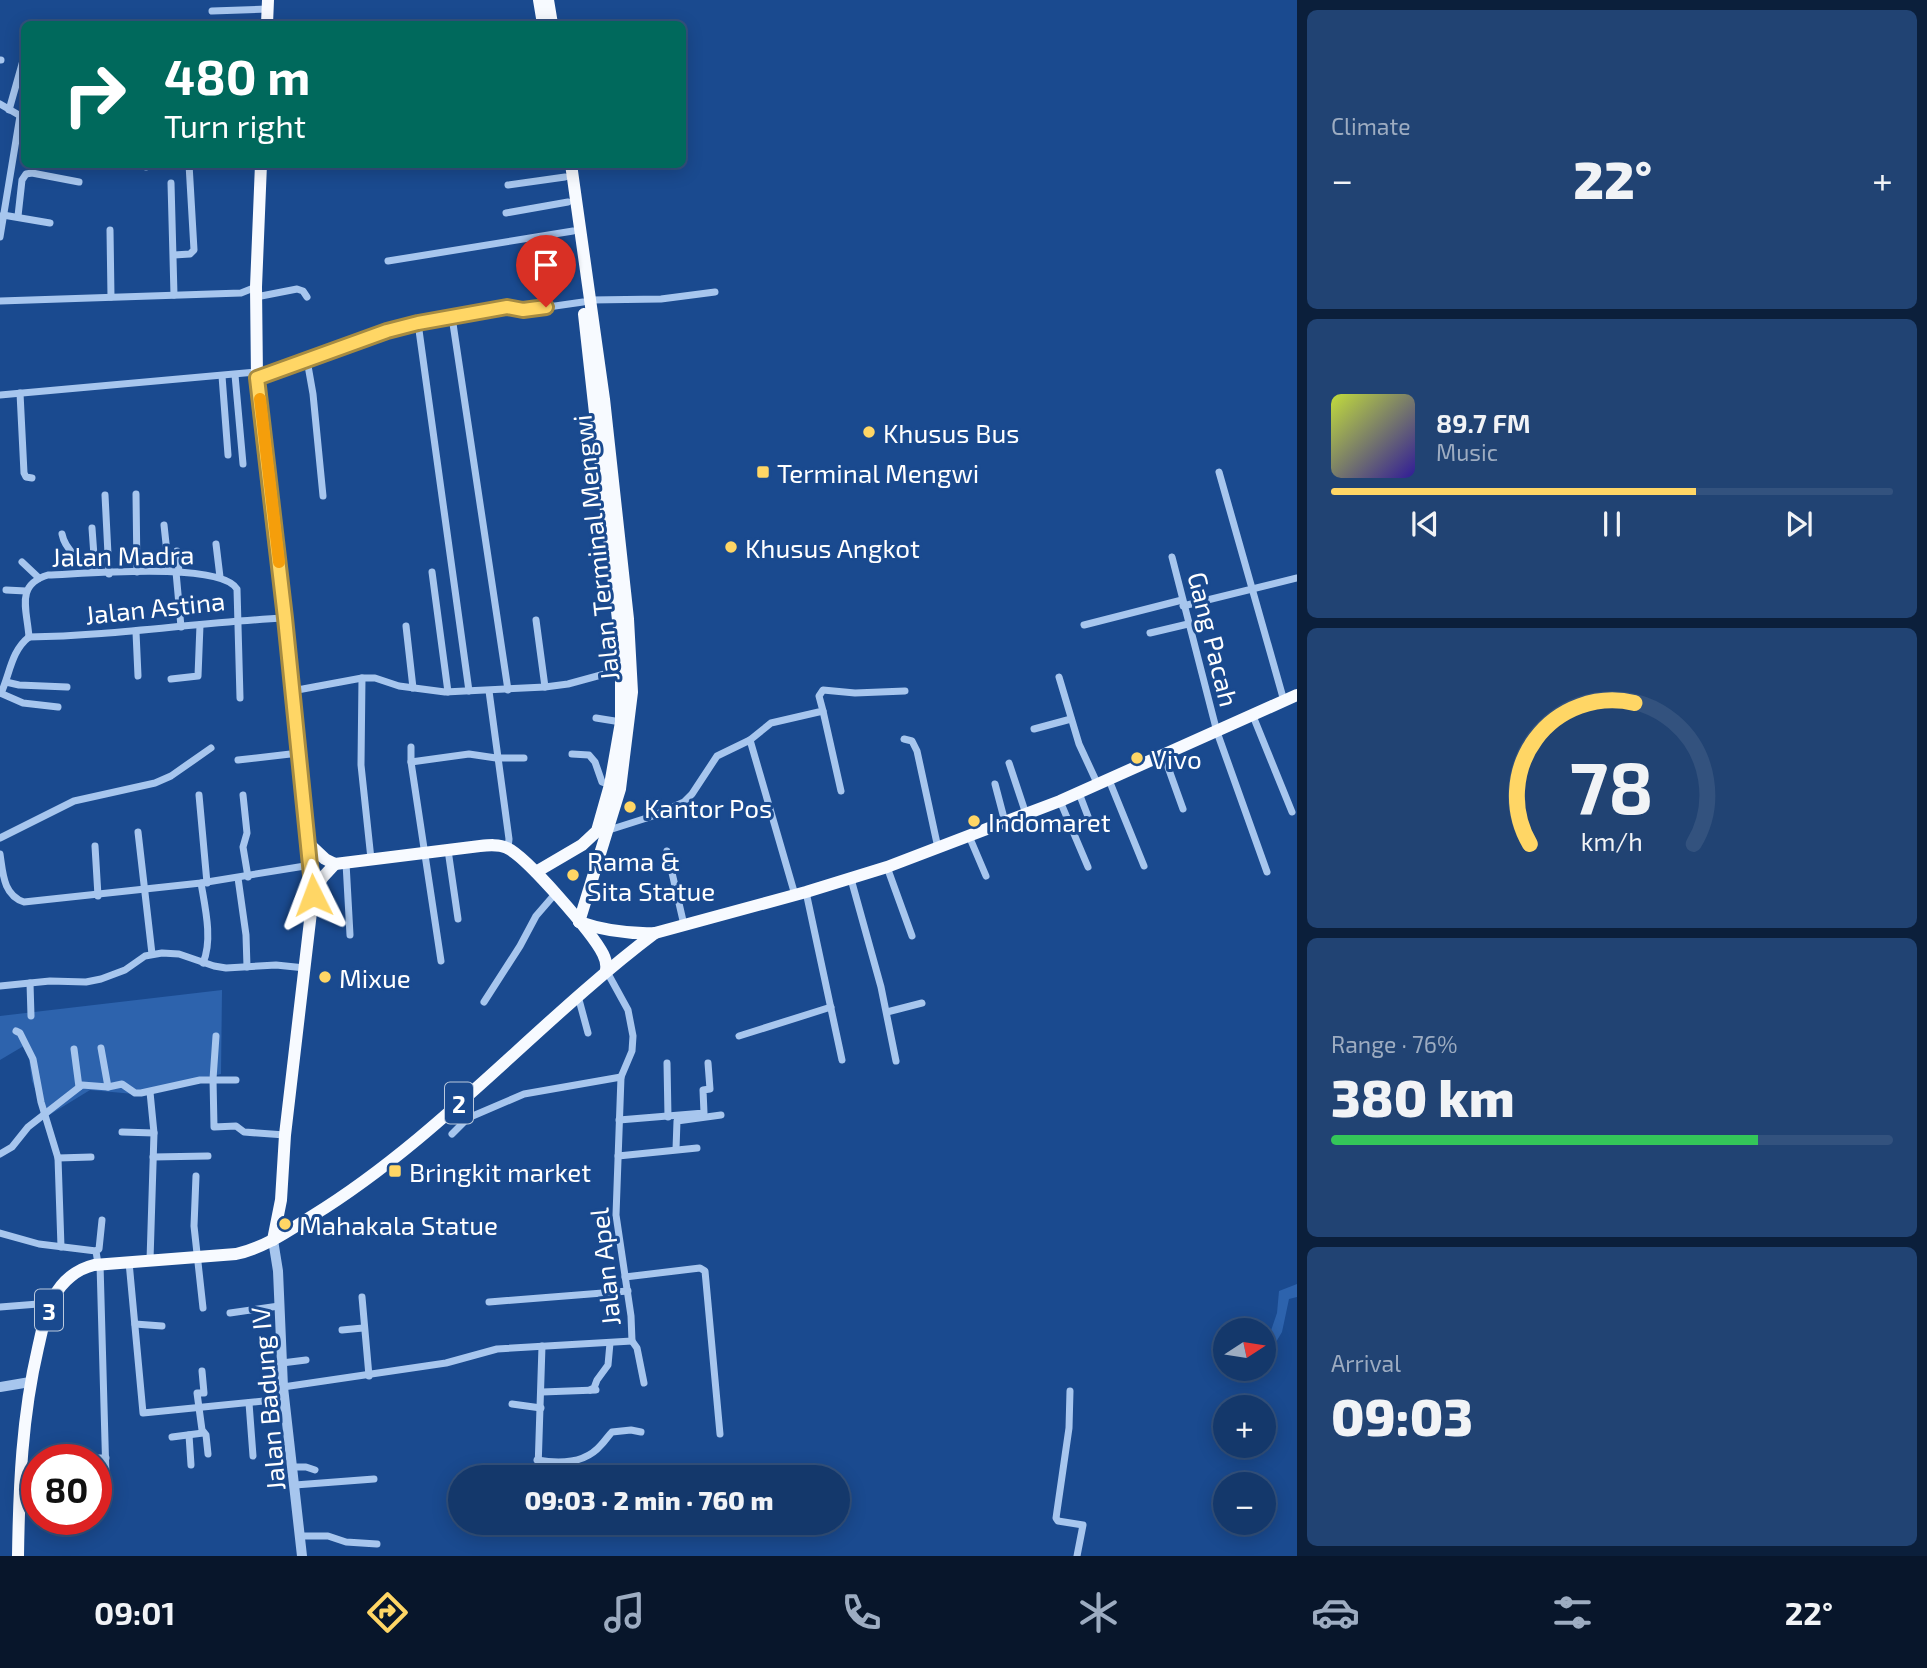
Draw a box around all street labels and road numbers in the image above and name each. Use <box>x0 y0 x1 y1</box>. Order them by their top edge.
street label: Jalan Terminal Mengwi <box>566 413 624 683</box>
street label: Jalan Madra <box>51 538 195 572</box>
street label: Gang Pacah <box>1182 568 1246 710</box>
street label: Jalan Astina <box>84 584 226 630</box>
road number: 2 <box>445 1083 473 1124</box>
street label: Jalan Apel <box>582 1206 626 1327</box>
road number: 3 <box>35 1290 63 1330</box>
street label: Jalan Badung IV <box>244 1306 290 1492</box>

